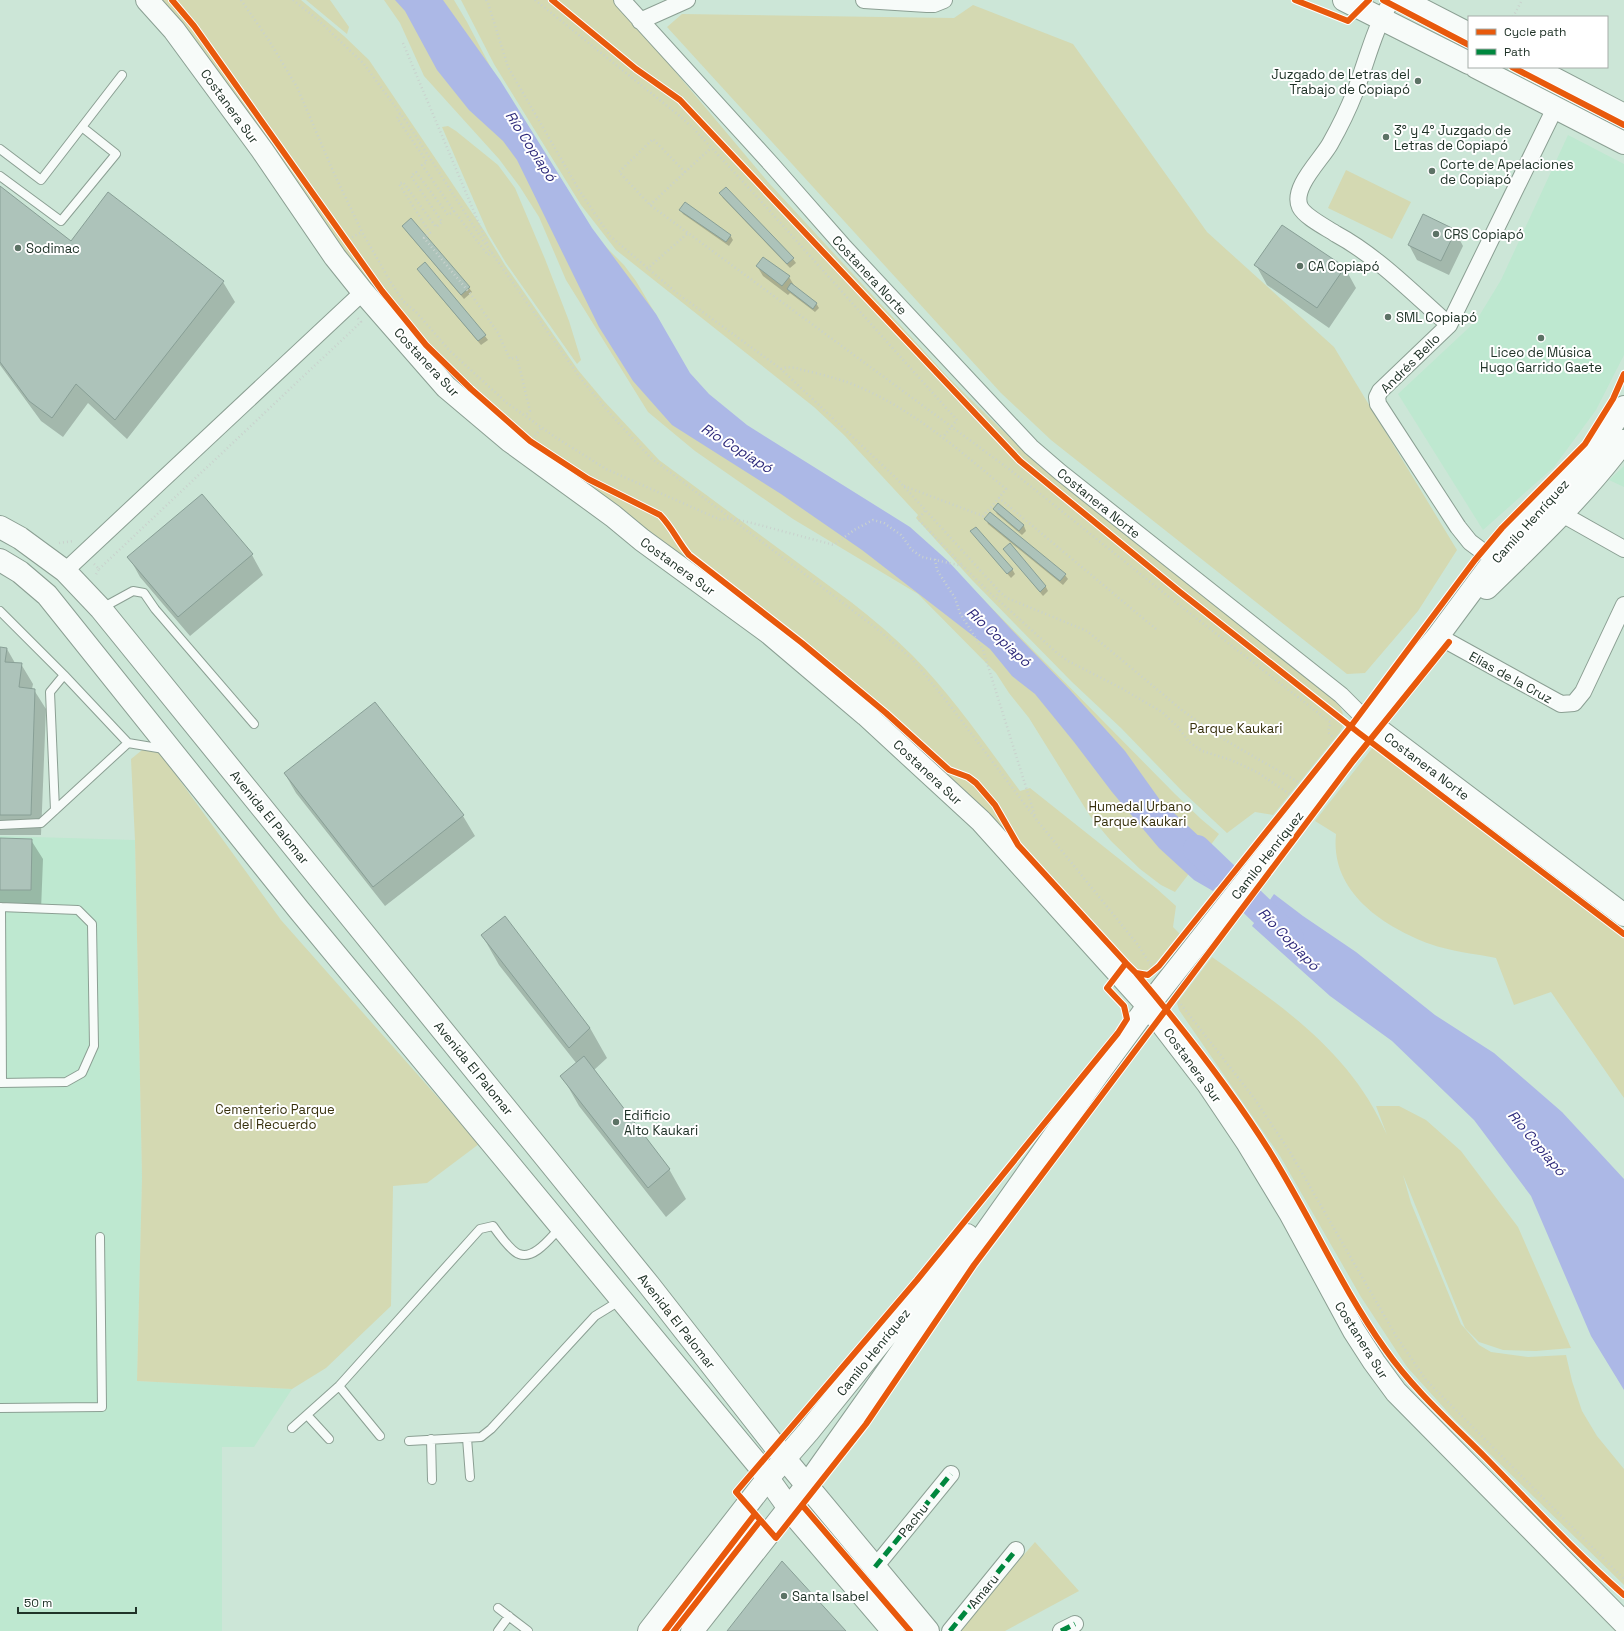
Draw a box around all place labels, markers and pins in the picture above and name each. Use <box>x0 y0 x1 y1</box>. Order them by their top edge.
place label: Juzgado de Letras del Trabajo de Copiapó <box>1271 66 1410 98</box>
marker: Juzgado de Letras del Trabajo de Copiapó <box>1413 76 1423 86</box>
place label: 3° y 4° Juzgado de Letras de Copiapó <box>1394 122 1511 154</box>
marker: 3° y 4° Juzgado de Letras de Copiapó <box>1381 132 1391 142</box>
place label: Corte de Apelaciones de Copiapó <box>1440 156 1574 188</box>
marker: Corte de Apelaciones de Copiapó <box>1427 166 1437 176</box>
place label: CRS Copiapó <box>1444 226 1524 243</box>
marker: CRS Copiapó <box>1431 229 1441 239</box>
place label: Sodimac <box>26 240 80 257</box>
marker: Sodimac <box>13 243 23 253</box>
place label: CA Copiapó <box>1308 258 1379 275</box>
marker: CA Copiapó <box>1295 261 1305 271</box>
place label: SML Copiapó <box>1396 309 1477 326</box>
marker: SML Copiapó <box>1383 312 1393 322</box>
marker: Liceo de Música Hugo Garrido Gaete <box>1536 333 1546 343</box>
place label: Liceo de Música Hugo Garrido Gaete <box>1480 344 1602 376</box>
place label: Edificio Alto Kaukari <box>624 1107 698 1139</box>
marker: Edificio Alto Kaukari <box>611 1117 621 1127</box>
place label: Santa Isabel <box>792 1588 869 1605</box>
marker: Santa Isabel <box>779 1591 789 1601</box>

